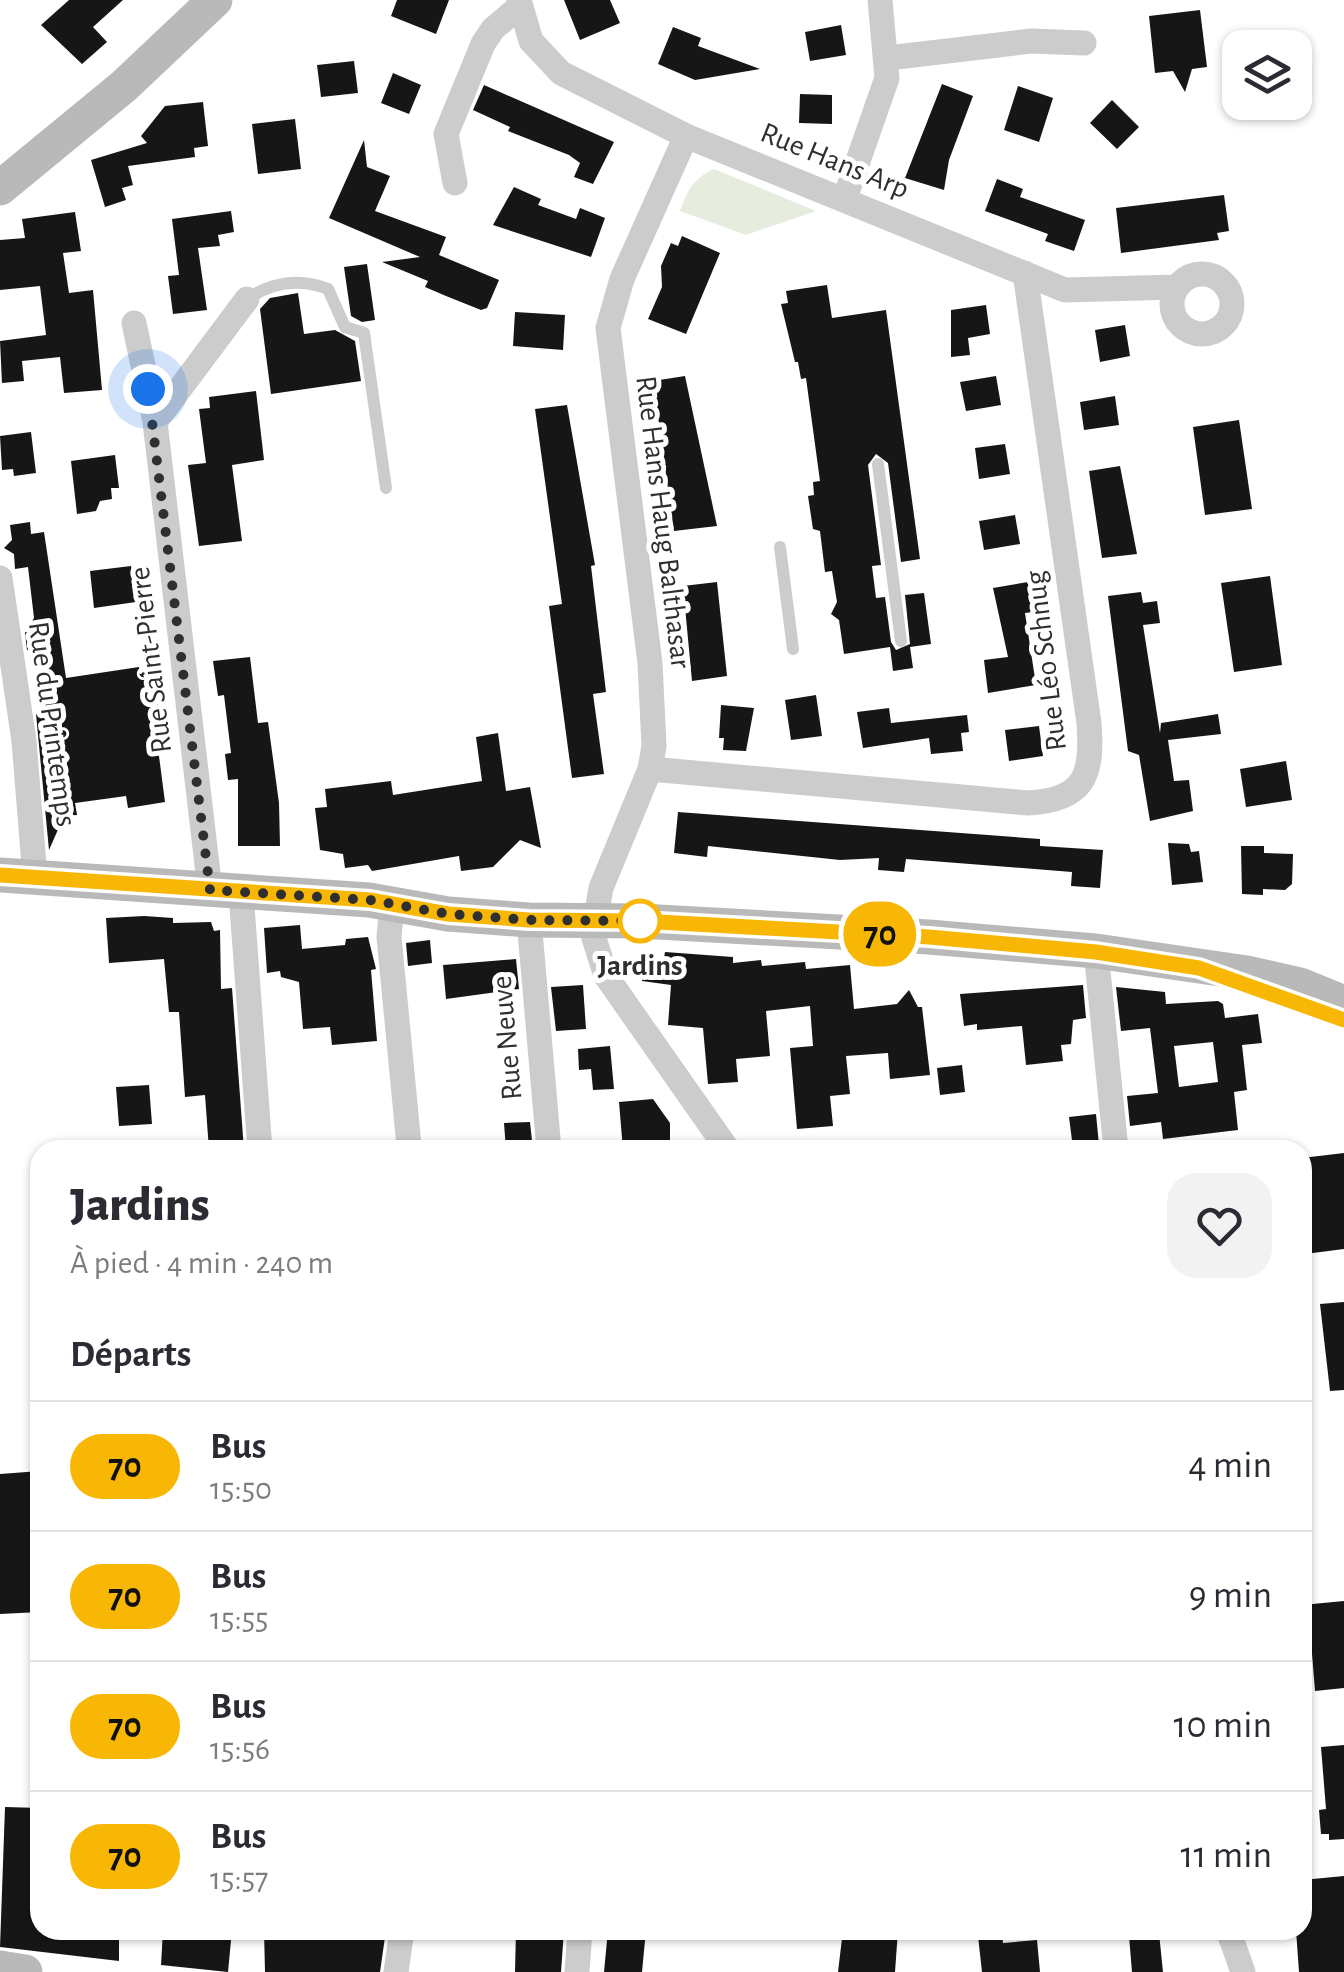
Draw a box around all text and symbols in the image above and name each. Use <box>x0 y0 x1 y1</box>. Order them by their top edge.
map controls <box>1222 30 1312 120</box>
button: layers <box>1222 30 1312 120</box>
street label: Rue Hans Arp <box>756 118 913 204</box>
your location <box>123 364 173 414</box>
street label: Rue Hans Haug Balthasar <box>630 374 696 670</box>
street label: Rue Saint-Pierre <box>125 565 177 755</box>
street label: Rue Léo Schnug <box>1020 569 1072 753</box>
street label: Rue du Printemps <box>23 620 81 829</box>
marker: Jardins <box>619 900 661 942</box>
line badge: 70 <box>835 902 925 966</box>
text: 70 <box>863 917 897 952</box>
place label: Jardins <box>597 951 683 981</box>
street label: Rue Neuve <box>487 974 527 1101</box>
button: heart <box>1167 1173 1272 1278</box>
text: Jardins <box>70 1182 210 1230</box>
text: À pied · 4 min · 240 m <box>70 1247 333 1279</box>
text: Départs <box>70 1336 191 1374</box>
text: Bus <box>210 1428 266 1466</box>
text: 4 min <box>1188 1447 1272 1485</box>
text: 70 <box>108 1449 142 1484</box>
text: 15:50 <box>210 1473 272 1505</box>
text: Bus <box>210 1558 266 1596</box>
text: 9 min <box>1189 1577 1272 1615</box>
text: 70 <box>108 1579 142 1614</box>
text: 15:55 <box>210 1603 268 1635</box>
text: Bus <box>210 1688 266 1726</box>
text: 10 min <box>1173 1707 1272 1745</box>
text: 70 <box>108 1709 142 1744</box>
text: 15:56 <box>210 1733 270 1765</box>
text: Bus <box>210 1818 266 1856</box>
text: 11 min <box>1180 1837 1272 1875</box>
text: 70 <box>108 1839 142 1874</box>
text: 15:57 <box>210 1863 268 1895</box>

